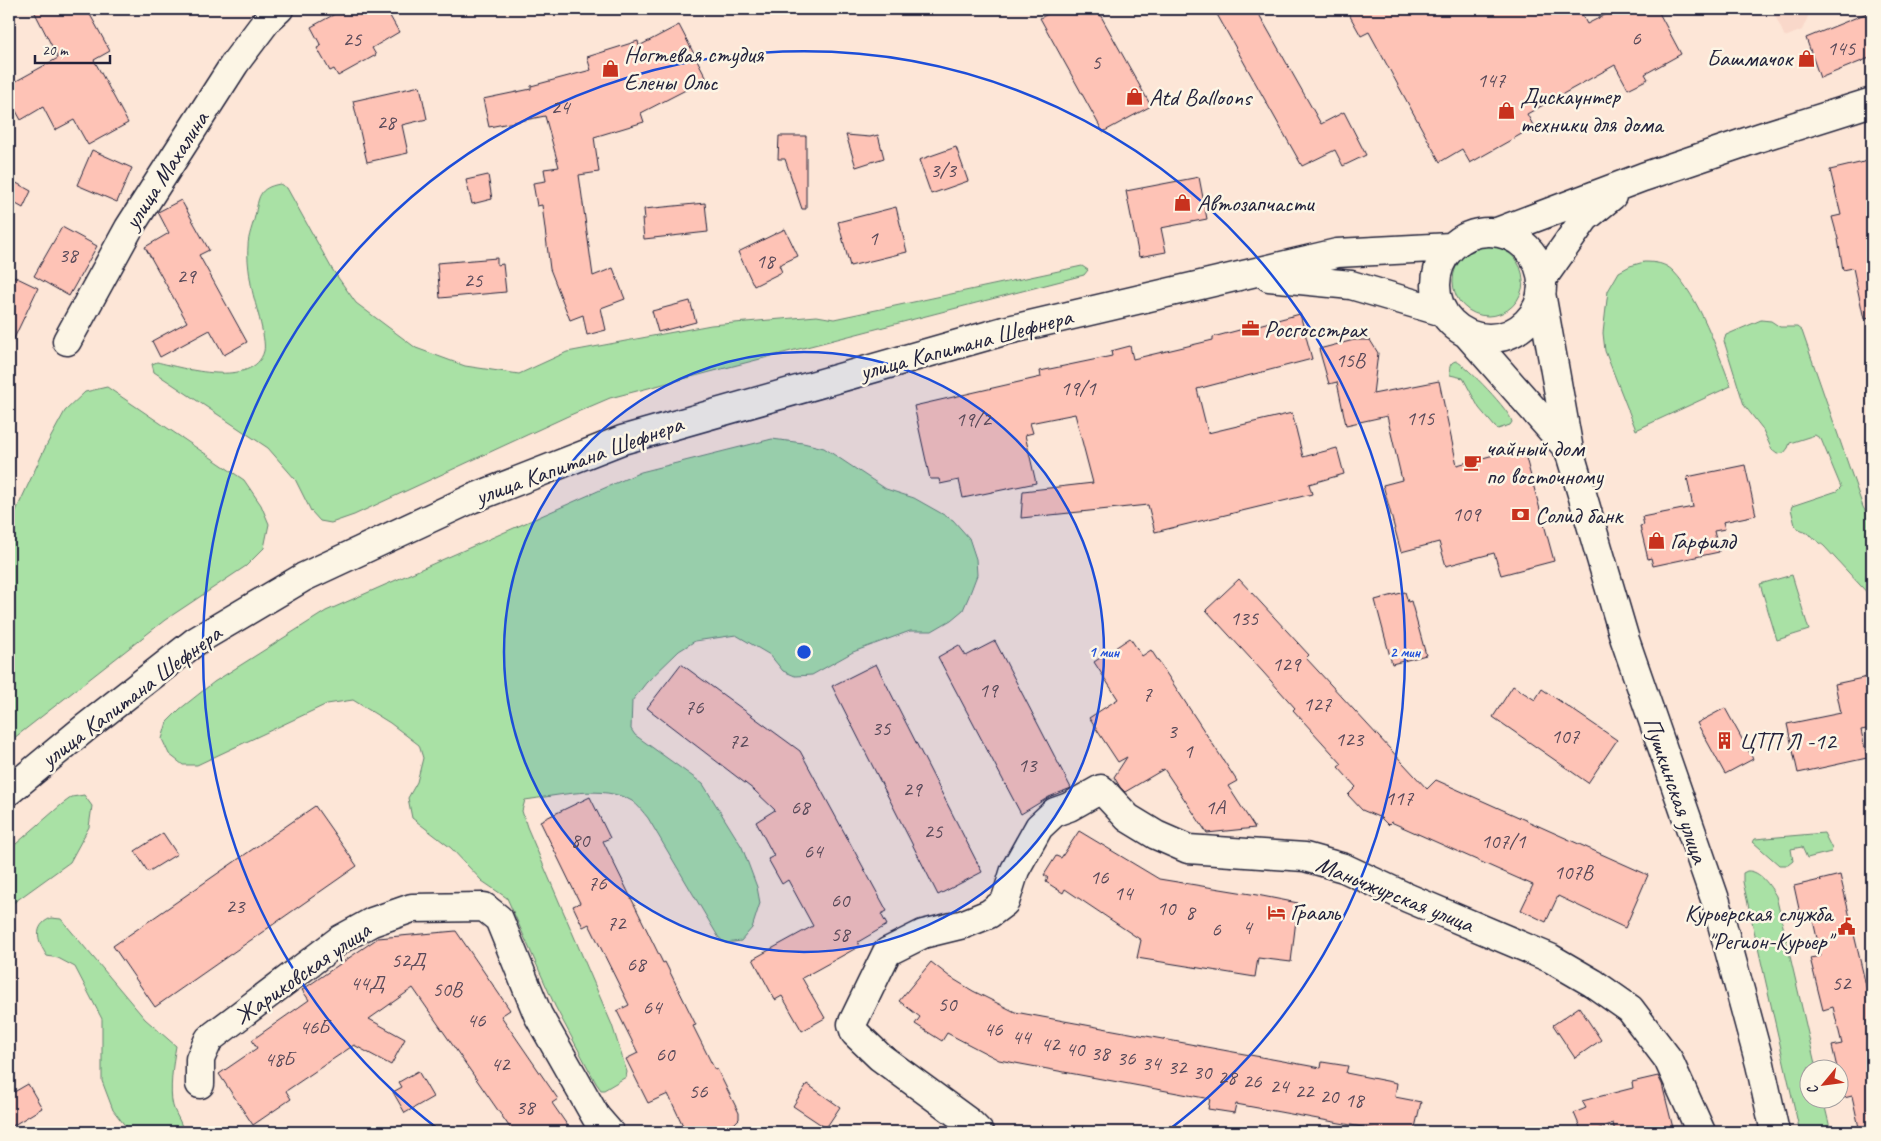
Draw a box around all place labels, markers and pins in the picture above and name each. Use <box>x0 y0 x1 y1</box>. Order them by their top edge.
place label: Ногтевая студия Елены Ольс <box>624 39 765 97</box>
place label: Башмачок <box>1706 43 1794 73</box>
shop icon: Башмачок <box>1796 48 1816 68</box>
shop icon: Ногтевая студия Елены Ольс <box>600 58 620 78</box>
place label: Дискаунтер техники для дома <box>1520 81 1665 139</box>
place label: Atd Balloons <box>1149 82 1253 112</box>
shop icon: Atd Balloons <box>1125 87 1145 107</box>
shop icon: Дискаунтер техники для дома <box>1496 100 1516 120</box>
place label: Автозапчасти <box>1197 188 1316 218</box>
shop icon: Автозапчасти <box>1173 193 1193 213</box>
place label: Росгосстрах <box>1264 314 1368 344</box>
office icon: Росгосстрах <box>1240 319 1260 339</box>
place label: чайный дом по восточному <box>1486 433 1604 491</box>
cafe icon: чайный дом по восточному <box>1462 452 1482 472</box>
place label: Солид банк <box>1535 500 1624 530</box>
bank icon: Солид банк <box>1511 505 1531 525</box>
place label: Гарфилд <box>1670 526 1738 556</box>
shop icon: Гарфилд <box>1646 531 1666 551</box>
centre of rings <box>795 643 813 661</box>
place label: ЦТП Л -12 <box>1739 726 1838 756</box>
building icon: ЦТП Л -12 <box>1715 731 1735 751</box>
place label: Грааль <box>1290 897 1342 927</box>
place label: Курьерская служба "Регион-Курьер" <box>1685 898 1837 956</box>
hotel icon: Грааль <box>1266 902 1286 922</box>
public building icon: Курьерская служба "Регион-Курьер" <box>1836 917 1856 937</box>

